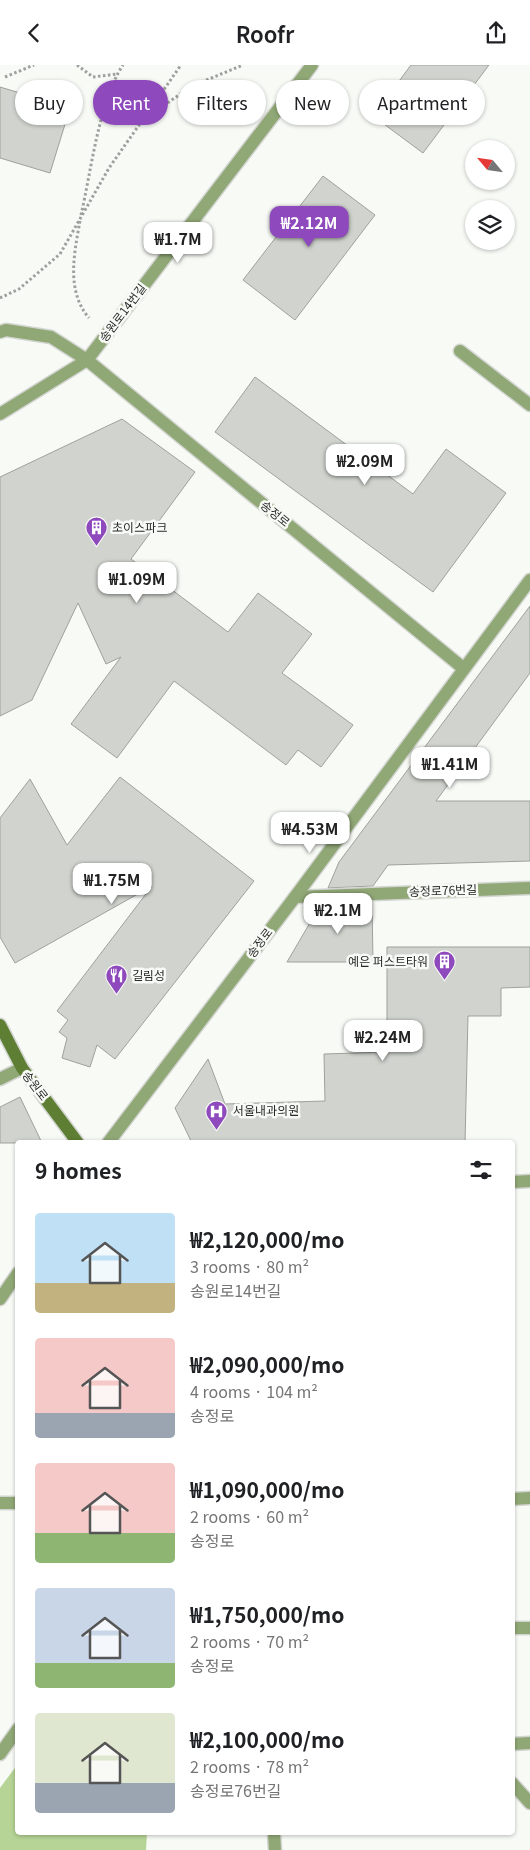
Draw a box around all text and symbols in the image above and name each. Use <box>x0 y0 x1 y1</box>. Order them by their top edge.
text: Roofr <box>236 17 294 49</box>
icon: back <box>20 19 48 47</box>
icon: share <box>482 19 510 47</box>
chip: Buy <box>15 80 83 125</box>
chip: Rent <box>93 80 168 125</box>
chip: Filters <box>178 80 266 125</box>
chip: New <box>276 80 349 125</box>
chip: Apartment <box>359 80 485 125</box>
north arrow <box>465 140 515 190</box>
map controls <box>465 140 515 250</box>
button: layers <box>465 200 515 250</box>
pin: ₩2.12M <box>268 205 350 248</box>
text: ₩2.12M <box>281 210 337 234</box>
pin: ₩1.7M <box>143 221 213 264</box>
text: ₩1.7M <box>154 226 202 250</box>
street label: 송원로14번길 <box>94 280 149 345</box>
pin: ₩2.09M <box>324 443 406 486</box>
text: ₩2.09M <box>337 448 393 472</box>
street label: 송정로 <box>258 496 294 530</box>
building icon: 초이스파크 <box>84 516 108 547</box>
place label: 초이스파크 <box>112 518 167 535</box>
pin: ₩1.09M <box>96 561 178 604</box>
text: ₩1.09M <box>109 566 165 590</box>
pin: ₩1.41M <box>409 747 491 789</box>
text: ₩1.41M <box>422 751 478 775</box>
pin: ₩4.53M <box>269 811 351 854</box>
text: ₩4.53M <box>282 816 338 840</box>
pin: ₩1.75M <box>71 863 153 905</box>
text: ₩1.75M <box>84 867 140 891</box>
street label: 송정로76번길 <box>408 880 477 899</box>
pin: ₩2.1M <box>303 893 373 935</box>
text: ₩2.1M <box>314 897 362 921</box>
street label: 송정로 <box>242 924 276 960</box>
building icon: 예은 퍼스트타워 <box>432 950 456 981</box>
place label: 예은 퍼스트타워 <box>348 952 428 969</box>
restaurant icon: 길림성 <box>104 964 128 995</box>
place label: 길림성 <box>132 966 165 983</box>
pin: ₩2.24M <box>342 1019 424 1062</box>
text: ₩2.24M <box>355 1024 411 1048</box>
street label: 송원로 <box>19 1067 53 1103</box>
hospital icon: 서울내과의원 <box>205 1099 229 1130</box>
place label: 서울내과의원 <box>233 1101 299 1118</box>
text: 9 homes <box>35 1155 122 1185</box>
icon: filters <box>467 1156 495 1184</box>
text: ₩2,120,000/mo <box>190 1224 344 1254</box>
icon: home <box>75 1233 135 1293</box>
text: 3 rooms · 80 m² <box>190 1254 309 1278</box>
text: 송원로14번길 <box>190 1278 281 1302</box>
text: ₩2,090,000/mo <box>190 1349 344 1379</box>
icon: home <box>75 1358 135 1418</box>
text: 4 rooms · 104 m² <box>190 1379 318 1403</box>
text: 송정로 <box>190 1403 234 1427</box>
text: ₩1,090,000/mo <box>190 1474 344 1504</box>
icon: home <box>75 1483 135 1543</box>
text: 2 rooms · 60 m² <box>190 1504 309 1528</box>
text: 송정로 <box>190 1528 234 1552</box>
text: ₩1,750,000/mo <box>190 1599 344 1629</box>
icon: home <box>75 1608 135 1668</box>
text: 2 rooms · 70 m² <box>190 1629 309 1653</box>
text: 송정로 <box>190 1653 234 1677</box>
text: ₩2,100,000/mo <box>190 1724 344 1754</box>
icon: home <box>75 1733 135 1793</box>
text: 2 rooms · 78 m² <box>190 1754 309 1778</box>
text: 송정로76번길 <box>190 1778 281 1802</box>

